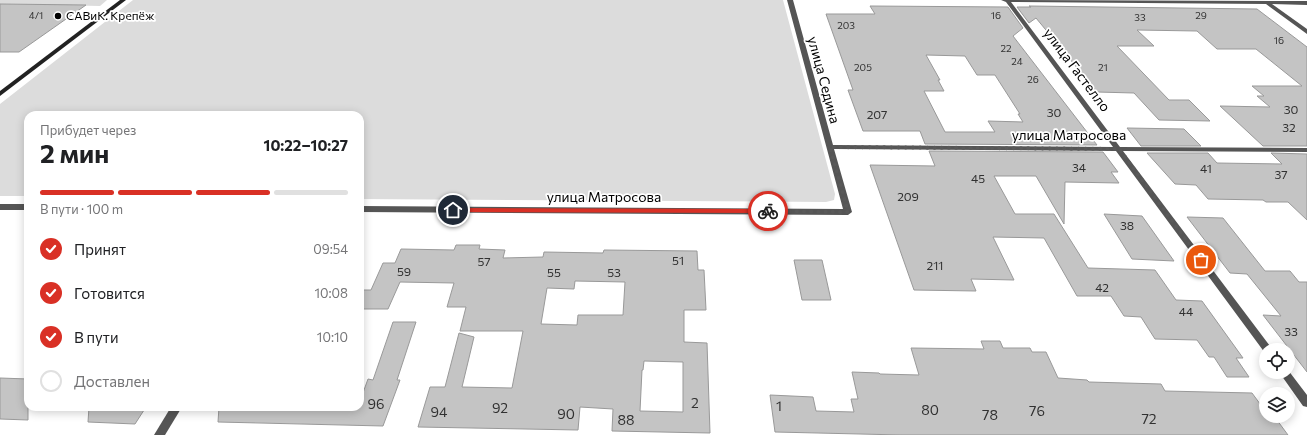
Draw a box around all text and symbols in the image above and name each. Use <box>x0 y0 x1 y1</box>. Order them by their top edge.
place label: САВиК. Крепёж <box>66 8 155 22</box>
house number: 4/1 <box>29 9 43 21</box>
house number: 16 <box>991 9 1001 21</box>
house number: 29 <box>1195 9 1207 21</box>
marker: САВиК. Крепёж <box>53 11 63 21</box>
house number: 33 <box>1134 11 1146 23</box>
house number: 203 <box>837 19 855 31</box>
street label: улица Гастелло <box>1040 25 1114 115</box>
street label: улица Седина <box>805 34 844 125</box>
house number: 16 <box>1274 34 1284 46</box>
house number: 22 <box>1000 42 1012 54</box>
house number: 24 <box>1011 55 1023 67</box>
house number: 205 <box>854 61 872 73</box>
house number: 21 <box>1098 61 1108 73</box>
house number: 26 <box>1027 73 1039 85</box>
house number: 30 <box>1284 102 1299 116</box>
house number: 30 <box>1047 105 1062 119</box>
house number: 207 <box>867 107 887 121</box>
house number: 32 <box>1282 120 1296 134</box>
text: Прибудет через <box>40 122 136 138</box>
street label: улица Матросова <box>1012 126 1126 143</box>
text: 10:22–10:27 <box>264 136 348 154</box>
text: 2 мин <box>40 137 109 168</box>
house number: 34 <box>1072 160 1086 174</box>
house number: 41 <box>1200 161 1212 175</box>
house number: 37 <box>1274 167 1288 181</box>
house number: 45 <box>971 171 985 185</box>
street label: улица Матросова <box>547 188 661 205</box>
house number: 209 <box>897 189 919 203</box>
courier <box>748 191 788 231</box>
pin <box>436 193 470 227</box>
icon: home <box>442 199 464 221</box>
icon: bike <box>757 200 779 222</box>
text: В пути · 100 m <box>40 201 123 217</box>
house number: 38 <box>1120 218 1134 232</box>
icon: check <box>40 238 62 260</box>
text: Принят <box>74 240 126 258</box>
text: 09:54 <box>313 241 348 257</box>
pin <box>1184 243 1218 277</box>
icon: bag <box>1190 249 1212 271</box>
house number: 51 <box>672 253 684 267</box>
house number: 57 <box>477 254 491 268</box>
house number: 211 <box>927 258 943 272</box>
house number: 59 <box>397 264 411 278</box>
house number: 55 <box>547 265 561 279</box>
house number: 53 <box>607 265 621 279</box>
house number: 42 <box>1095 280 1109 294</box>
icon: check <box>40 282 62 304</box>
text: Готовится <box>74 284 145 302</box>
text: 10:08 <box>315 285 348 301</box>
house number: 44 <box>1179 304 1193 318</box>
house number: 33 <box>1284 324 1298 338</box>
icon: check <box>40 326 62 348</box>
text: В пути <box>74 328 119 346</box>
text: 10:10 <box>317 329 348 345</box>
map controls <box>1259 343 1295 423</box>
button: locate <box>1259 343 1295 379</box>
text: Доставлен <box>74 372 150 390</box>
button: layers <box>1259 387 1295 423</box>
house number: 2 <box>691 394 699 411</box>
house number: 96 <box>368 395 385 412</box>
house number: 1 <box>776 397 782 414</box>
house number: 92 <box>492 399 508 416</box>
house number: 80 <box>921 401 939 418</box>
house number: 76 <box>1029 402 1045 419</box>
house number: 94 <box>431 403 448 420</box>
house number: 90 <box>557 405 575 422</box>
house number: 78 <box>982 406 998 423</box>
house number: 72 <box>1141 410 1157 427</box>
house number: 88 <box>618 411 635 428</box>

